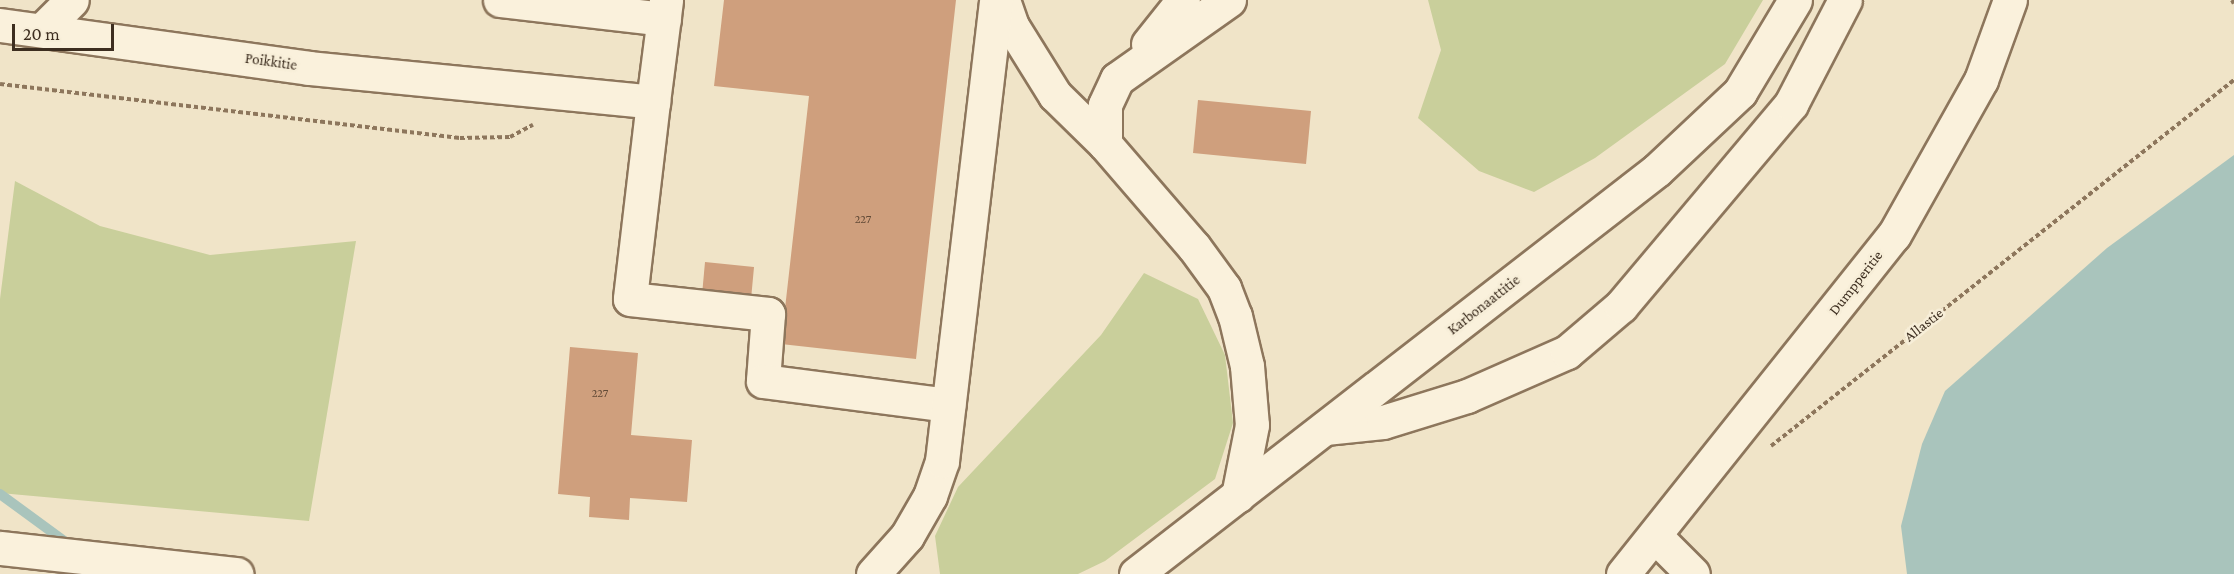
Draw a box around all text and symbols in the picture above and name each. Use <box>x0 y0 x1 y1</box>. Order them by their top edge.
scale bar <box>15 12 117 50</box>
text: 20 m <box>23 24 60 44</box>
street label: Poikkitie <box>244 49 298 75</box>
house number: 227 <box>855 213 871 227</box>
street label: Dumpperitie <box>1825 247 1887 319</box>
street label: Karbonaattitie <box>1444 271 1524 339</box>
street label: Allastie <box>1901 304 1947 346</box>
house number: 227 <box>592 387 608 401</box>

